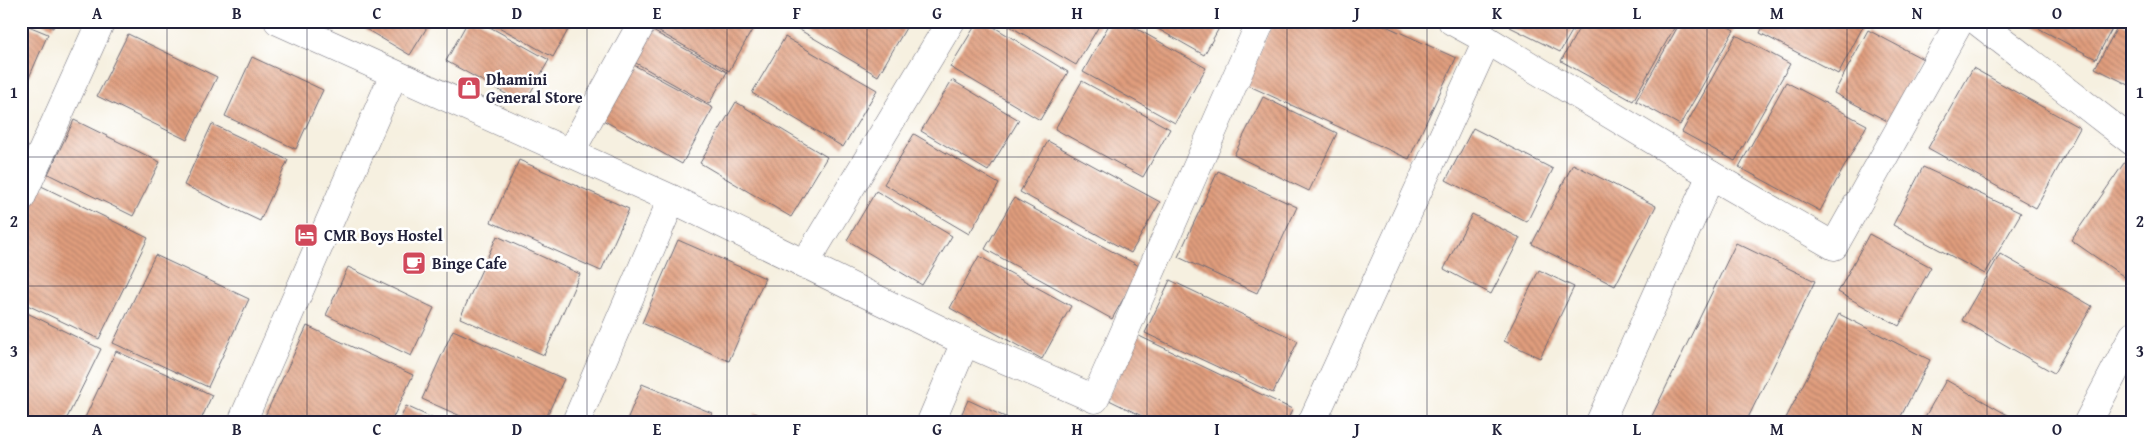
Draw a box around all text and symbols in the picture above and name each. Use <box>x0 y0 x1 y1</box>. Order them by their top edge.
text: A <box>92 1 103 25</box>
text: B <box>232 1 242 25</box>
text: C <box>372 1 382 25</box>
text: D <box>512 1 522 25</box>
text: E <box>653 1 662 25</box>
text: F <box>793 1 801 25</box>
text: G <box>932 1 942 25</box>
text: H <box>1071 1 1083 25</box>
text: I <box>1214 1 1220 25</box>
text: J <box>1351 1 1360 25</box>
text: K <box>1492 1 1503 25</box>
text: L <box>1633 1 1642 25</box>
text: M <box>1770 1 1784 25</box>
text: N <box>1912 1 1923 25</box>
text: O <box>2052 1 2062 25</box>
place label: Dhamini General Store <box>486 67 583 109</box>
shop icon: Dhamini General Store <box>456 75 482 101</box>
text: 1 <box>10 80 18 104</box>
text: 1 <box>2136 80 2144 104</box>
text: 2 <box>10 209 18 233</box>
text: 2 <box>2136 209 2144 233</box>
hotel icon: CMR Boys Hostel <box>293 222 319 248</box>
place label: CMR Boys Hostel <box>324 223 443 247</box>
cafe icon: Binge Cafe <box>401 250 427 276</box>
place label: Binge Cafe <box>432 251 507 275</box>
text: 3 <box>10 339 18 363</box>
text: 3 <box>2136 339 2144 363</box>
text: A <box>92 417 103 441</box>
text: B <box>232 417 242 441</box>
text: C <box>372 417 382 441</box>
text: D <box>512 417 522 441</box>
text: E <box>653 417 662 441</box>
text: F <box>793 417 801 441</box>
text: G <box>932 417 942 441</box>
text: H <box>1071 417 1083 441</box>
text: I <box>1214 417 1220 441</box>
text: J <box>1351 417 1360 441</box>
text: K <box>1492 417 1503 441</box>
text: L <box>1633 417 1642 441</box>
text: M <box>1770 417 1784 441</box>
text: N <box>1912 417 1923 441</box>
text: O <box>2052 417 2062 441</box>

